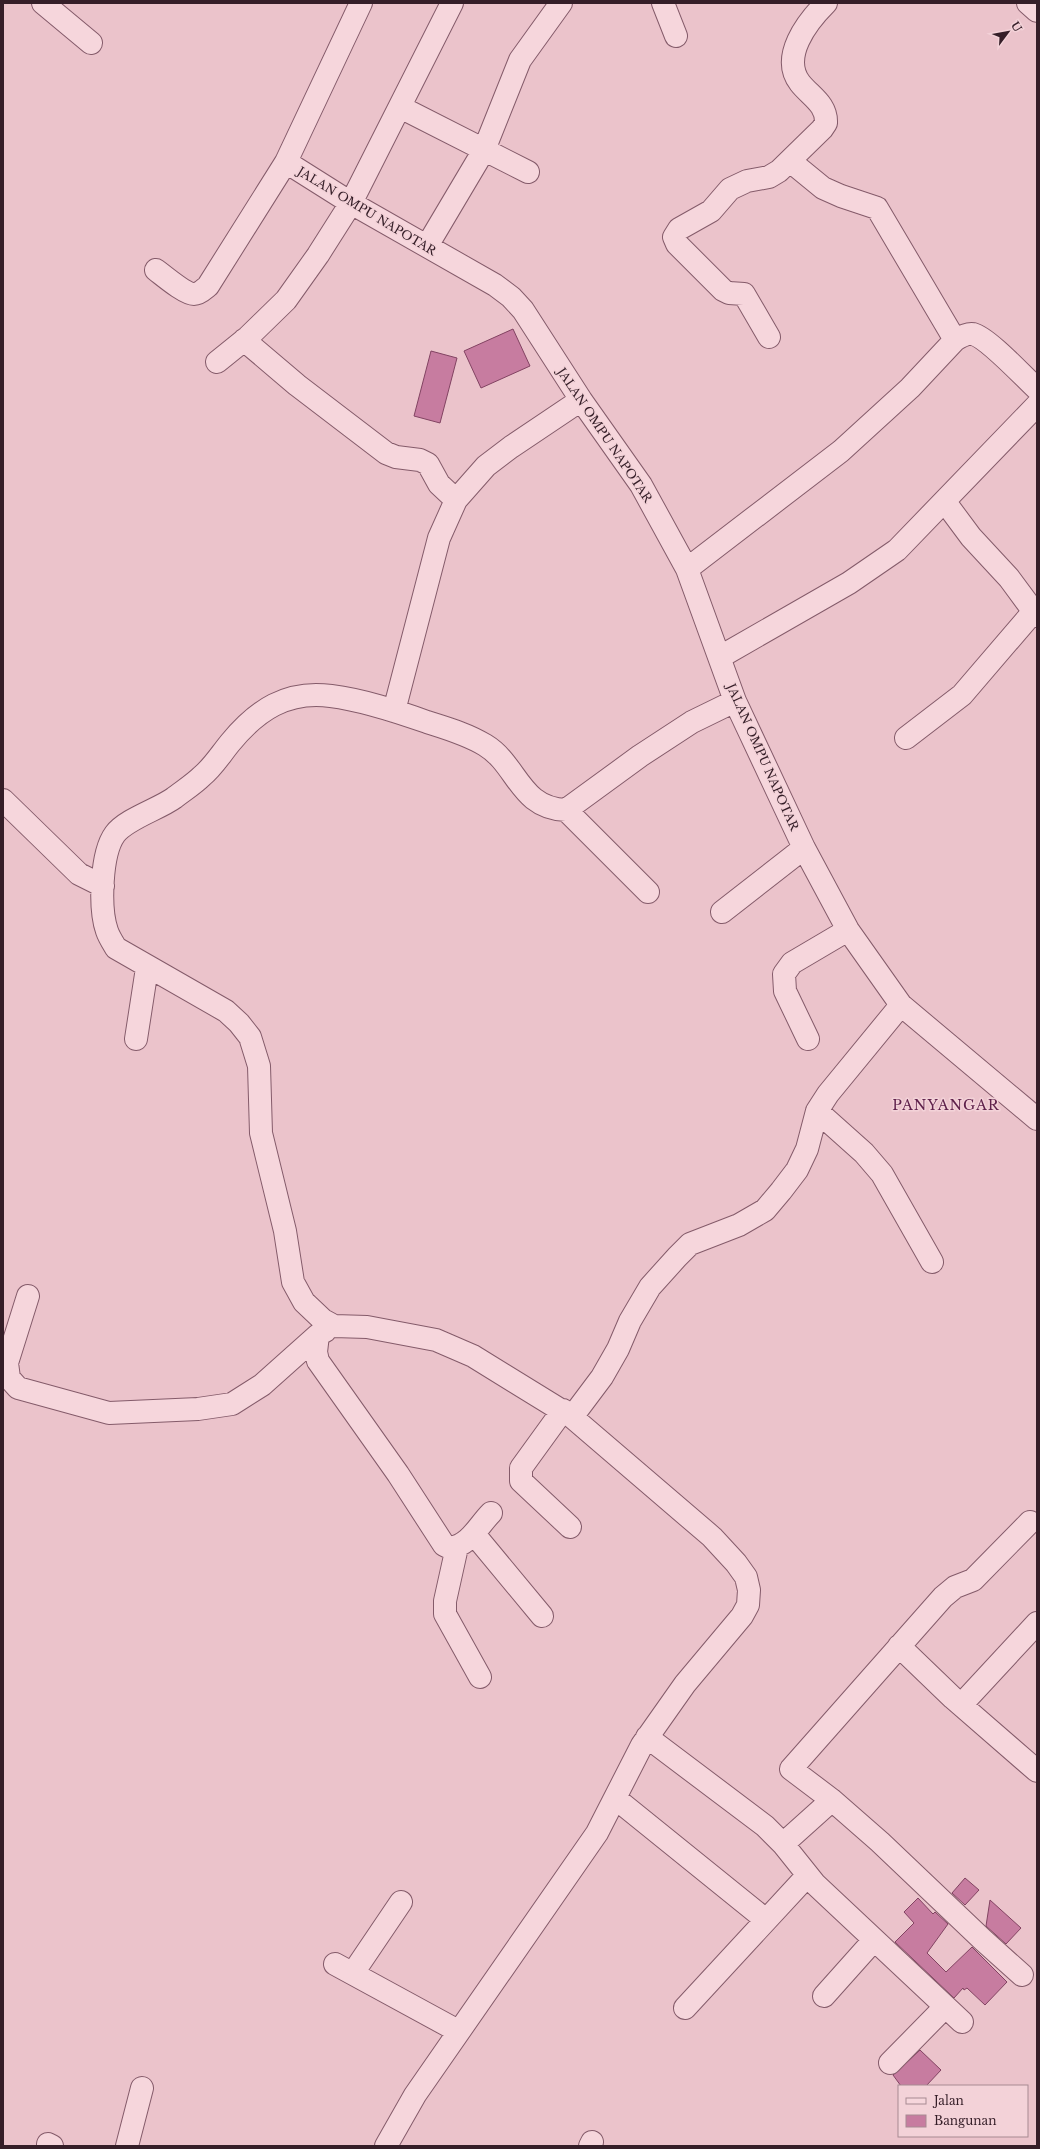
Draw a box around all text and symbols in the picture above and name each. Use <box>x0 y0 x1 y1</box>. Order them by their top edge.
north arrow <box>988 12 1028 52</box>
text: U <box>1008 19 1025 35</box>
street label: JALAN OMPU NAPOTAR <box>293 163 440 259</box>
street label: JALAN OMPU NAPOTAR <box>553 363 656 506</box>
street label: JALAN OMPU NAPOTAR <box>723 679 802 833</box>
district label: PANYANGAR <box>892 1096 1000 1114</box>
legend <box>898 2085 1028 2137</box>
text: Jalan <box>932 2093 964 2108</box>
text: Bangunan <box>934 2113 997 2128</box>

